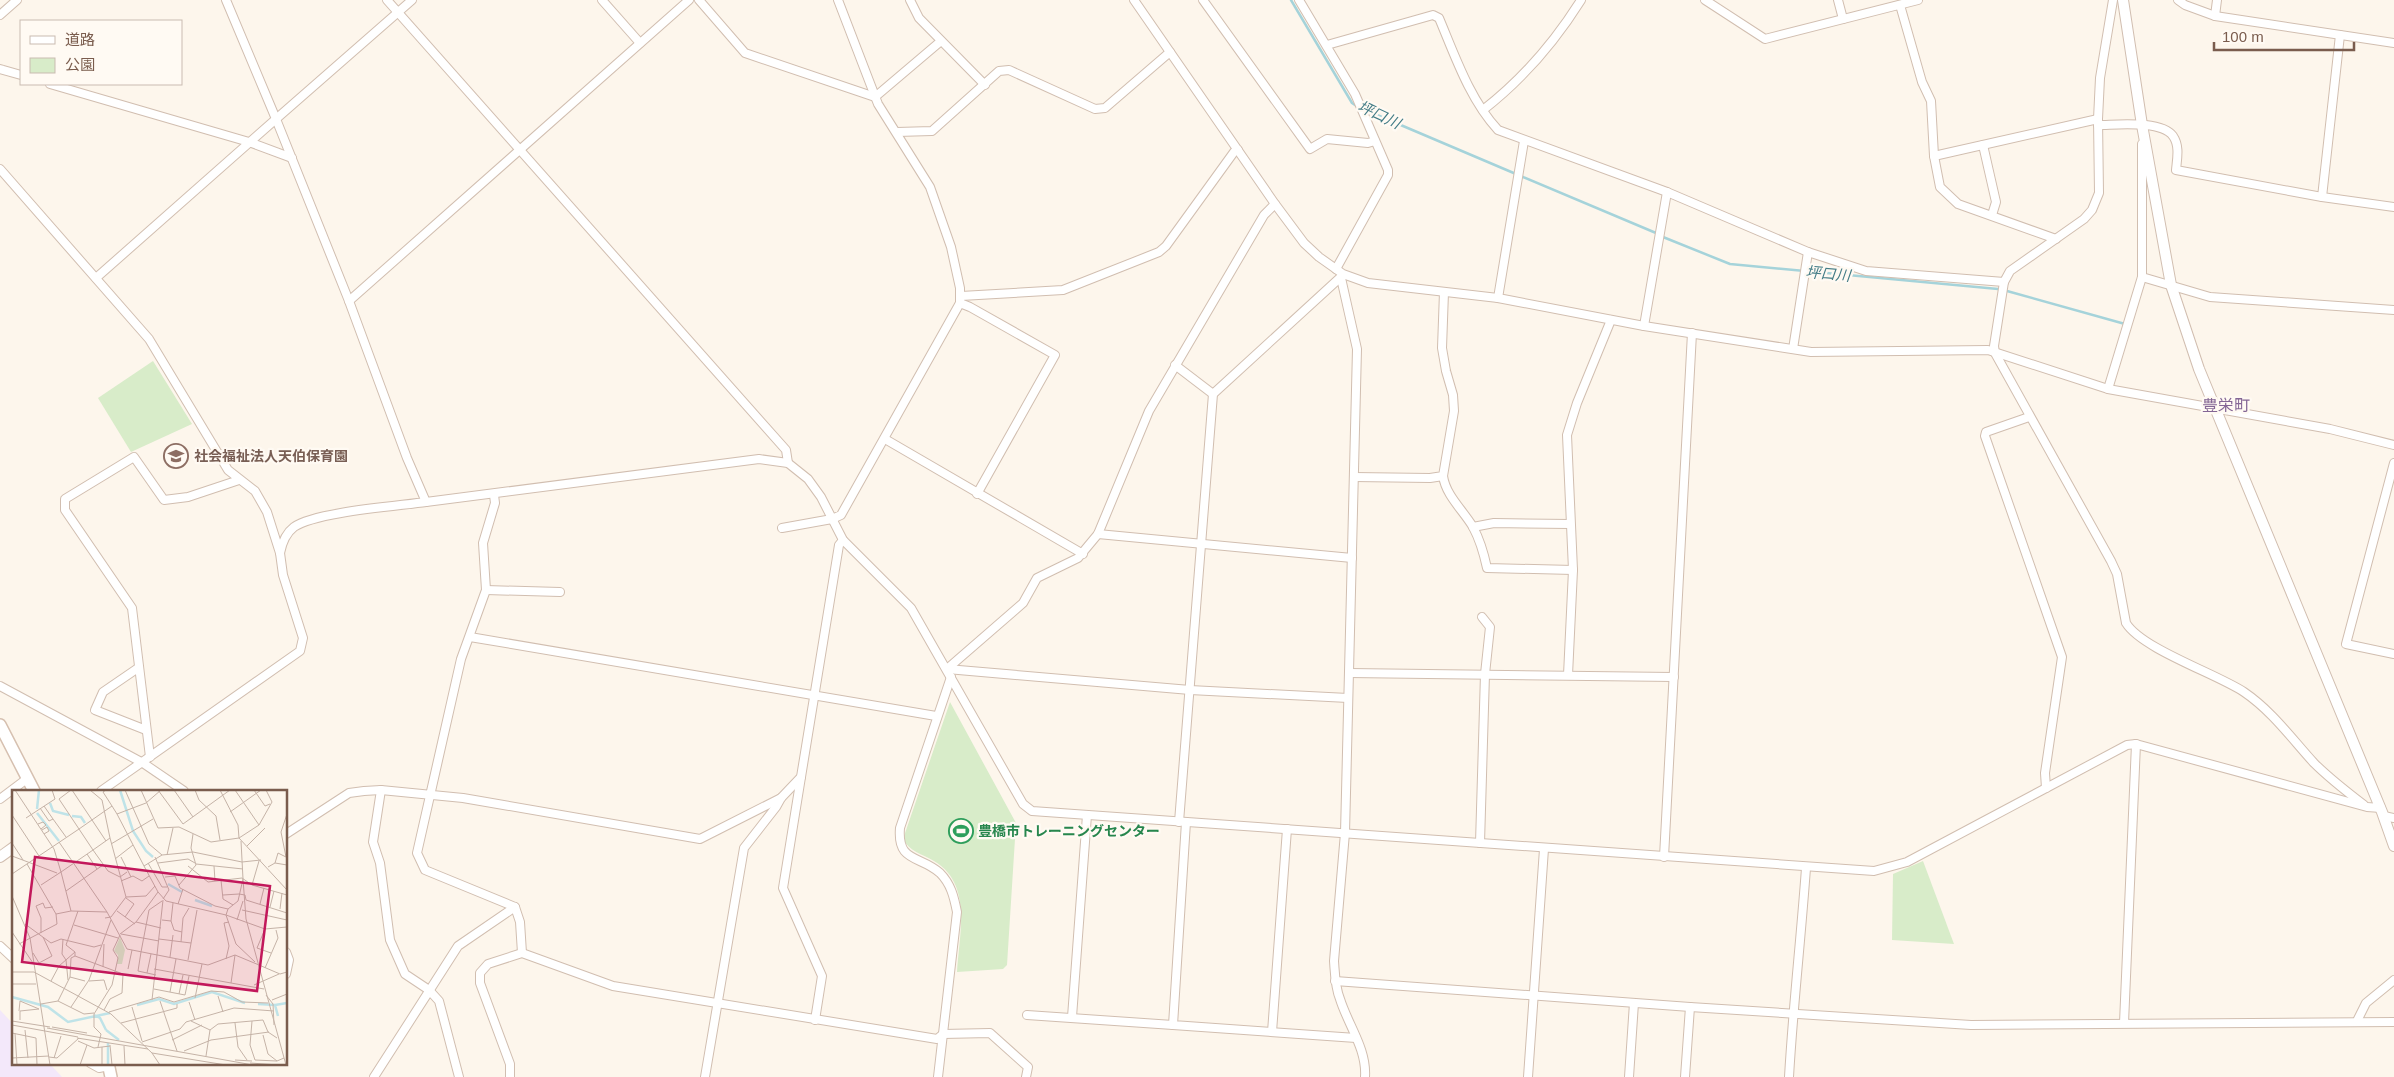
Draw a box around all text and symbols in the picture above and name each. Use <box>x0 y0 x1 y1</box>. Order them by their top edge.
legend <box>20 20 182 85</box>
scale bar <box>2214 20 2354 52</box>
text: 100 m <box>2222 28 2264 45</box>
text: 道路 <box>65 31 95 48</box>
text: 公園 <box>65 56 95 73</box>
water label: 坪口川 <box>1355 97 1405 133</box>
water label: 坪口川 <box>1805 263 1853 284</box>
district label: 豊栄町 <box>2202 397 2250 414</box>
school or university icon: 社会福祉法人天伯保育園 <box>163 443 189 469</box>
place label: 社会福祉法人天伯保育園 <box>194 448 348 464</box>
inset map <box>12 790 288 1064</box>
sports icon: 豊橋市トレーニングセンター <box>948 818 974 844</box>
place label: 豊橋市トレーニングセンター <box>978 823 1160 839</box>

